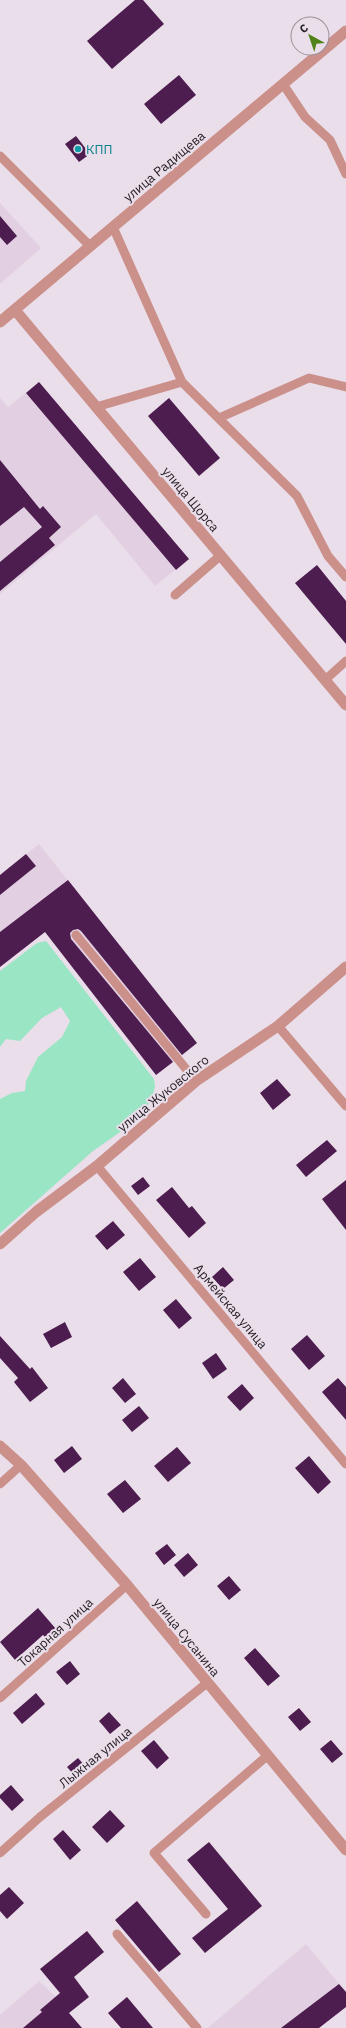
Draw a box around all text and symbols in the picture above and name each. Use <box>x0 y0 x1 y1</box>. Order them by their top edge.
north arrow <box>290 16 330 56</box>
text: С <box>296 21 311 36</box>
street label: улица Радищева <box>120 127 209 206</box>
place label: КПП <box>86 141 113 158</box>
marker: КПП <box>73 144 83 154</box>
street label: улица Щорса <box>158 463 223 536</box>
street label: улица Жуковского <box>114 1051 213 1136</box>
street label: Армейская улица <box>190 1260 271 1353</box>
street label: Токарная улица <box>14 1594 97 1671</box>
street label: улица Сусанина <box>150 1594 224 1680</box>
street label: Лыжная улица <box>55 1723 135 1792</box>

